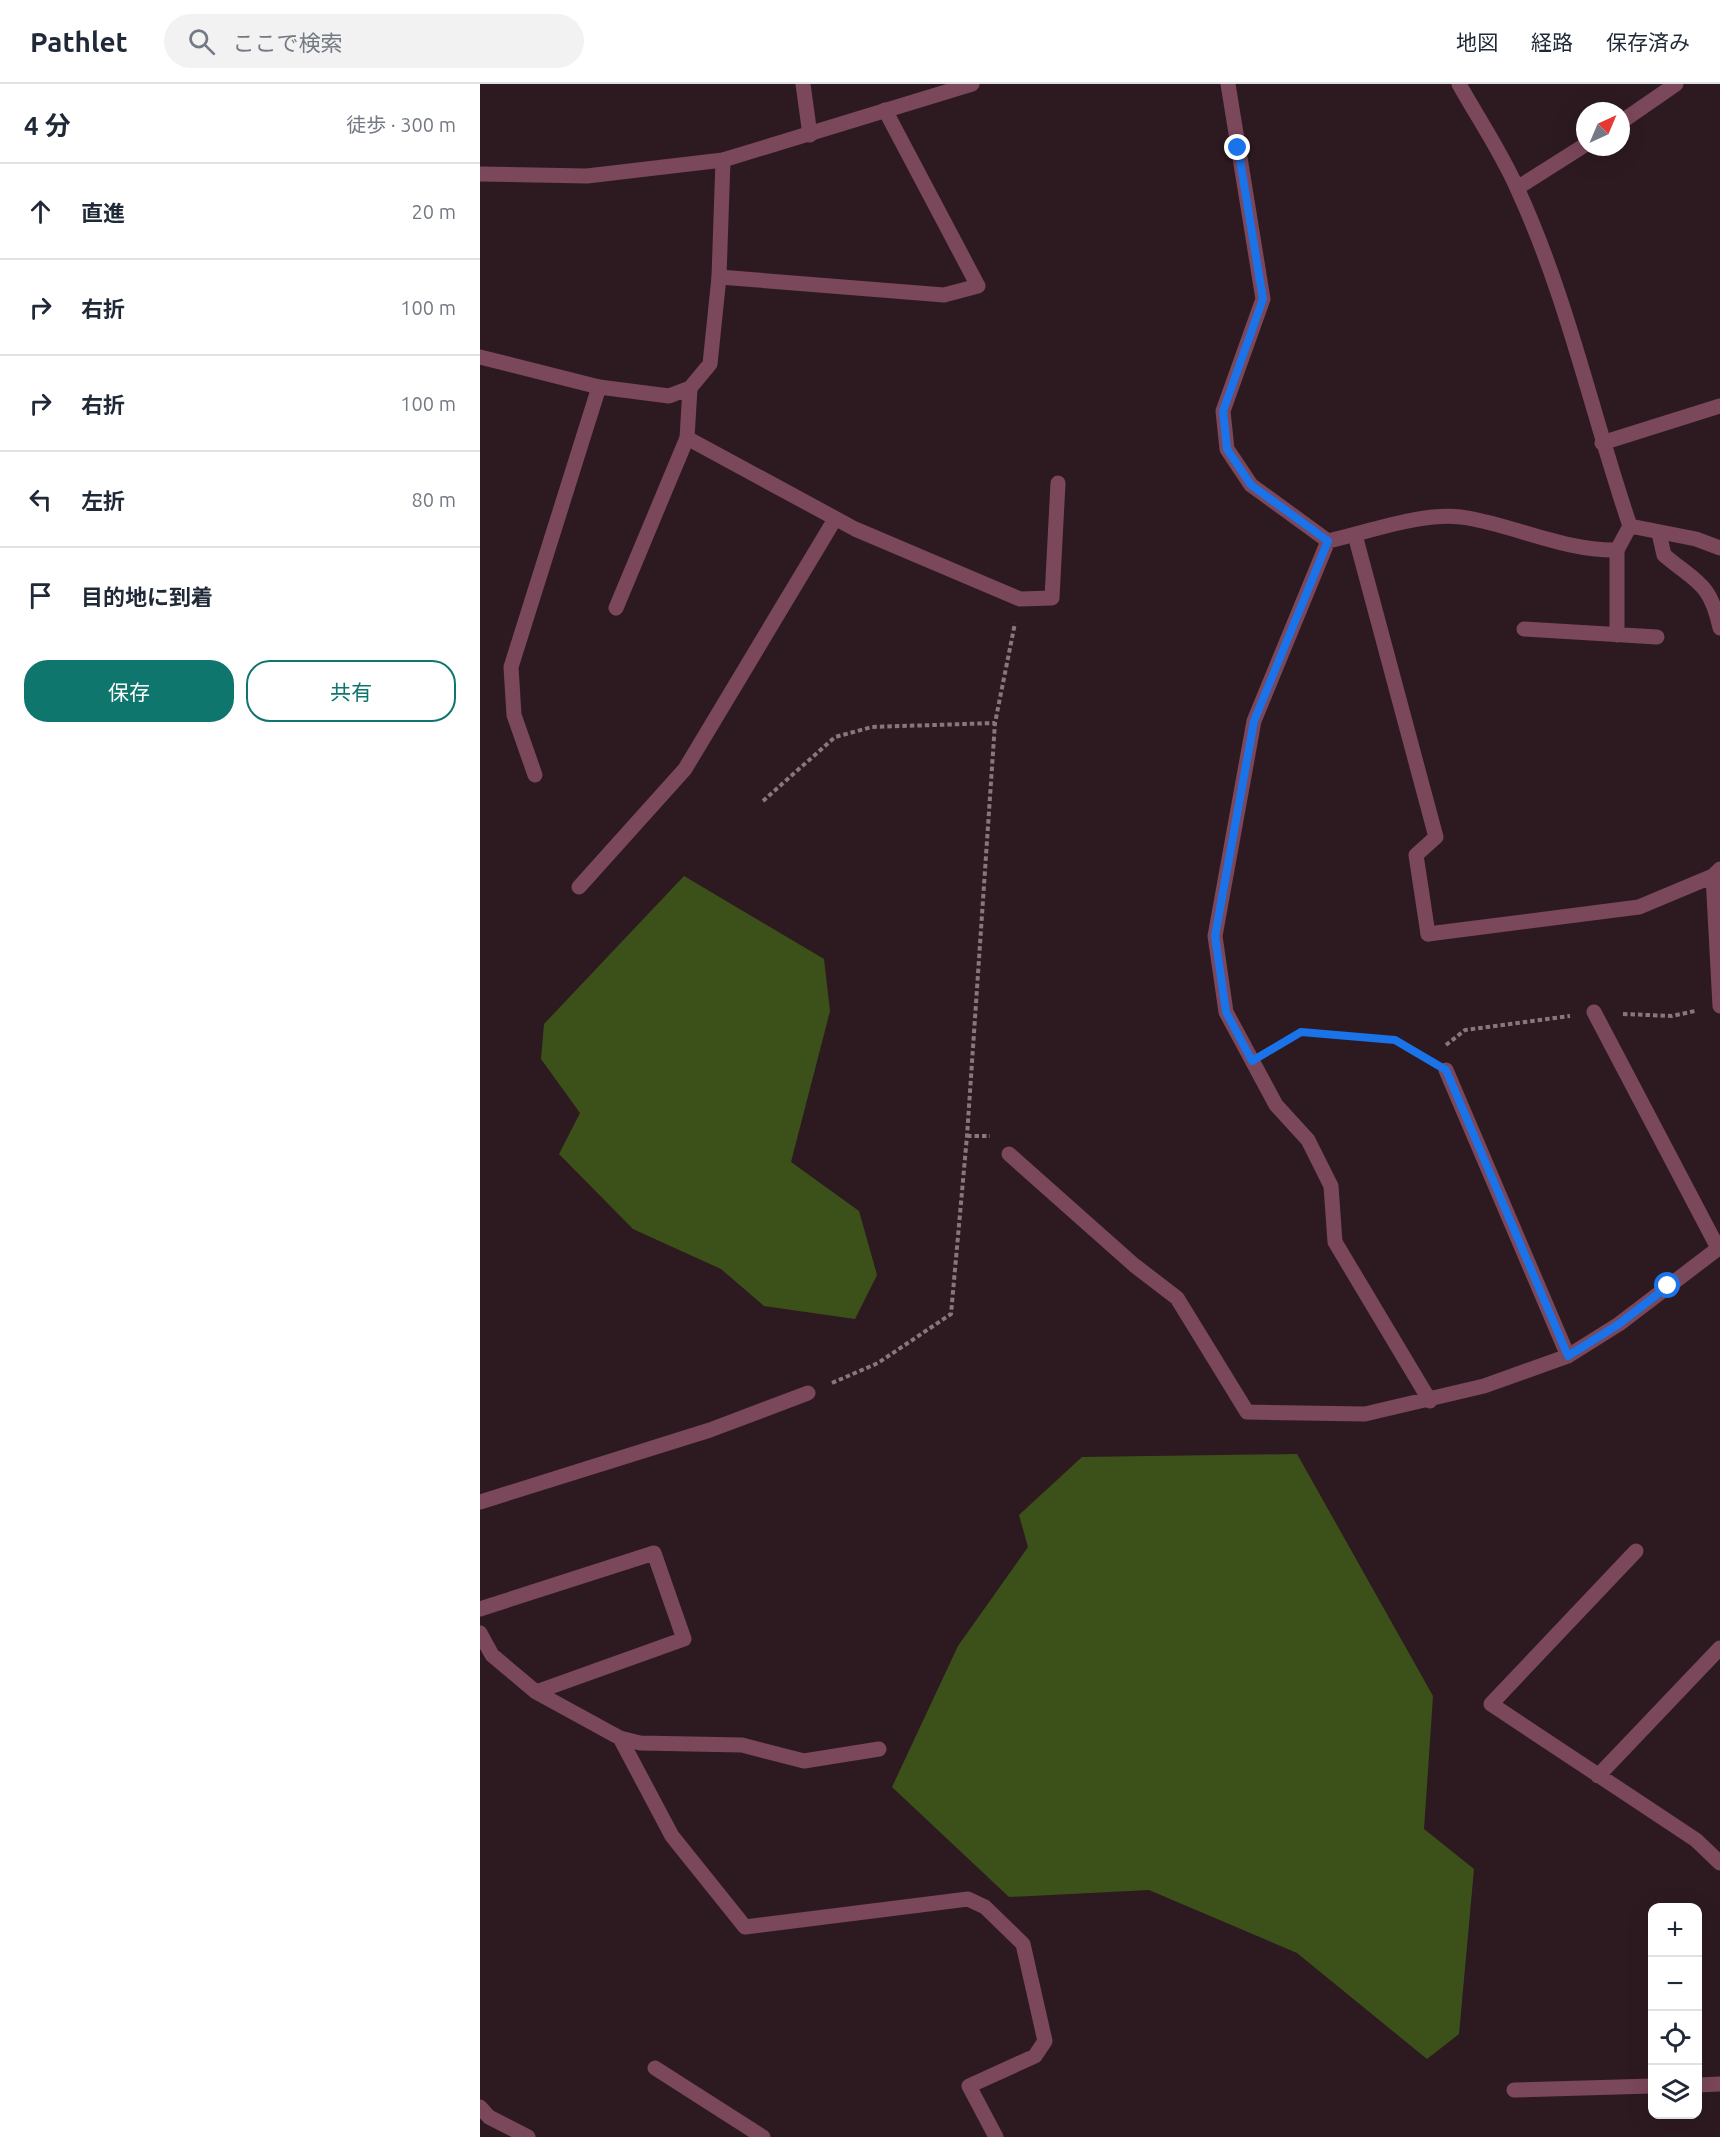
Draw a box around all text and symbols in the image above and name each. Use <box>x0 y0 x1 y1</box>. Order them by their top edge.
search box <box>164 14 584 68</box>
icon: search <box>185 25 218 58</box>
text: Pathlet <box>30 26 128 57</box>
text: ここで検索 <box>233 30 343 55</box>
text: 地図 <box>1456 30 1498 54</box>
text: 経路 <box>1531 30 1573 54</box>
text: 保存済み <box>1606 30 1690 54</box>
north arrow <box>1576 102 1630 156</box>
text: 4 分 <box>24 111 71 140</box>
text: 徒歩 · 300 m <box>346 113 456 136</box>
route end <box>1224 134 1250 160</box>
icon: ahead <box>24 195 57 228</box>
text: 直進 <box>81 200 125 225</box>
text: 20 m <box>412 200 456 223</box>
icon: right <box>24 291 57 324</box>
text: 右折 <box>81 296 125 321</box>
text: 100 m <box>400 296 456 319</box>
icon: right <box>24 387 57 420</box>
text: 右折 <box>81 392 125 417</box>
text: 100 m <box>400 392 456 415</box>
icon: left <box>24 483 57 516</box>
text: 左折 <box>81 488 125 513</box>
text: 80 m <box>412 488 456 511</box>
icon: arrive <box>24 579 57 612</box>
text: 目的地に到着 <box>81 584 213 609</box>
button: 保存 <box>24 660 234 722</box>
button: 共有 <box>246 660 456 722</box>
route start <box>1654 1272 1680 1298</box>
map controls <box>1648 1903 1702 2119</box>
button: + <box>1648 1903 1702 1957</box>
button: − <box>1648 1957 1702 2011</box>
button: locate <box>1648 2011 1702 2065</box>
button: layers <box>1648 2065 1702 2119</box>

